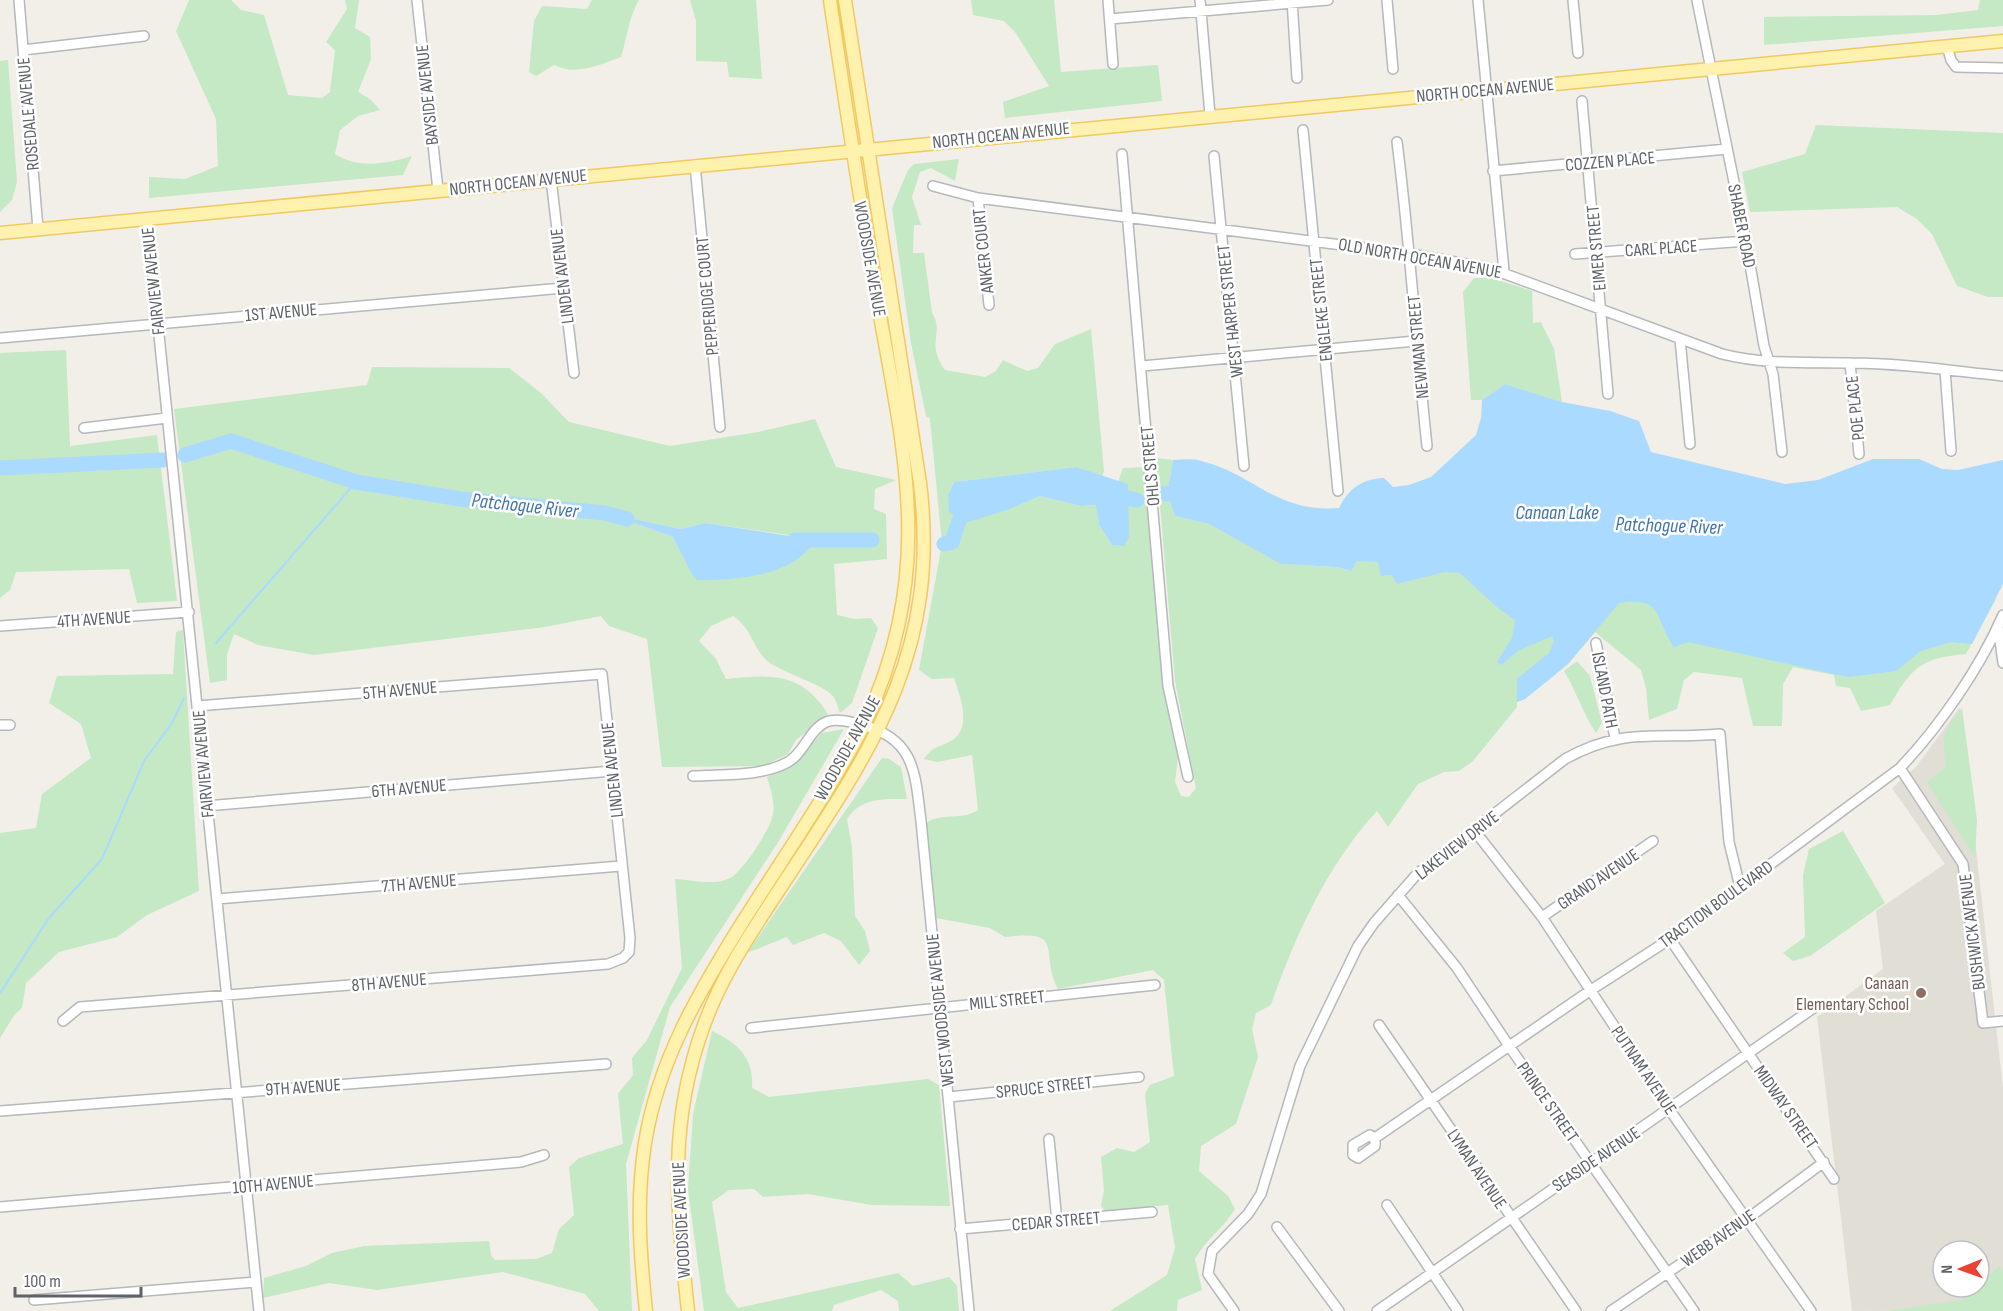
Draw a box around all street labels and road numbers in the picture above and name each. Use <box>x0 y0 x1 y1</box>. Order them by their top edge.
street label: BAYSIDE AVENUE <box>412 44 443 146</box>
street label: ROSEDALE AVENUE <box>13 56 44 171</box>
street label: NORTH OCEAN AVENUE <box>1415 74 1555 107</box>
street label: NORTH OCEAN AVENUE <box>931 118 1071 153</box>
street label: COZZEN PLACE <box>1564 147 1656 176</box>
street label: NORTH OCEAN AVENUE <box>448 165 588 200</box>
street label: SHABER ROAD <box>1723 183 1760 270</box>
street label: WOODSIDE AVENUE <box>849 200 890 318</box>
street label: EIMER STREET <box>1582 204 1611 292</box>
street label: ANKER COURT <box>969 207 999 295</box>
street label: FAIRVIEW AVENUE <box>137 226 170 336</box>
street label: LINDEN AVENUE <box>546 227 579 325</box>
street label: OLD NORTH OCEAN AVENUE <box>1337 234 1503 283</box>
street label: CARL PLACE <box>1624 235 1698 261</box>
street label: PEPPERIDGE COURT <box>692 236 723 356</box>
street label: WEST HARPER STREET <box>1213 243 1248 378</box>
street label: ENGLEKE STREET <box>1306 257 1337 362</box>
street label: NEWMAN STREET <box>1404 294 1433 400</box>
street label: 1ST AVENUE <box>244 299 318 326</box>
street label: POE PLACE <box>1842 375 1869 441</box>
street label: OHLS STREET <box>1137 425 1164 507</box>
street label: 4TH AVENUE <box>56 606 132 633</box>
street label: ISLAND PATH <box>1587 650 1622 730</box>
street label: 5TH AVENUE <box>362 677 438 704</box>
street label: WOODSIDE AVENUE <box>810 692 885 804</box>
street label: FAIRVIEW AVENUE <box>188 709 219 819</box>
street label: LINDEN AVENUE <box>597 721 628 819</box>
street label: 6TH AVENUE <box>371 775 447 802</box>
street label: LAKEVIEW DRIVE <box>1411 806 1503 884</box>
street label: GRAND AVENUE <box>1553 844 1643 914</box>
street label: TRACTION BOULEVARD <box>1655 856 1777 953</box>
street label: 7TH AVENUE <box>381 870 457 897</box>
street label: BUSHWICK AVENUE <box>1955 873 1990 991</box>
street label: WEST WOODSIDE AVENUE <box>922 932 959 1087</box>
street label: 8TH AVENUE <box>351 969 428 996</box>
street label: MILL STREET <box>968 986 1046 1015</box>
street label: PUTNAM AVENUE <box>1606 1022 1681 1119</box>
street label: PRINCE STREET <box>1512 1058 1583 1146</box>
street label: MIDWAY STREET <box>1749 1062 1822 1153</box>
street label: SPRUCE STREET <box>995 1072 1093 1103</box>
street label: 9TH AVENUE <box>265 1074 341 1101</box>
street label: SEASIDE AVENUE <box>1548 1122 1644 1196</box>
street label: LYMAN AVENUE <box>1442 1125 1511 1213</box>
street label: WOODSIDE AVENUE <box>668 1161 695 1279</box>
street label: 10TH AVENUE <box>232 1170 314 1199</box>
street label: WEBB AVENUE <box>1677 1205 1760 1272</box>
street label: CEDAR STREET <box>1011 1207 1101 1236</box>

